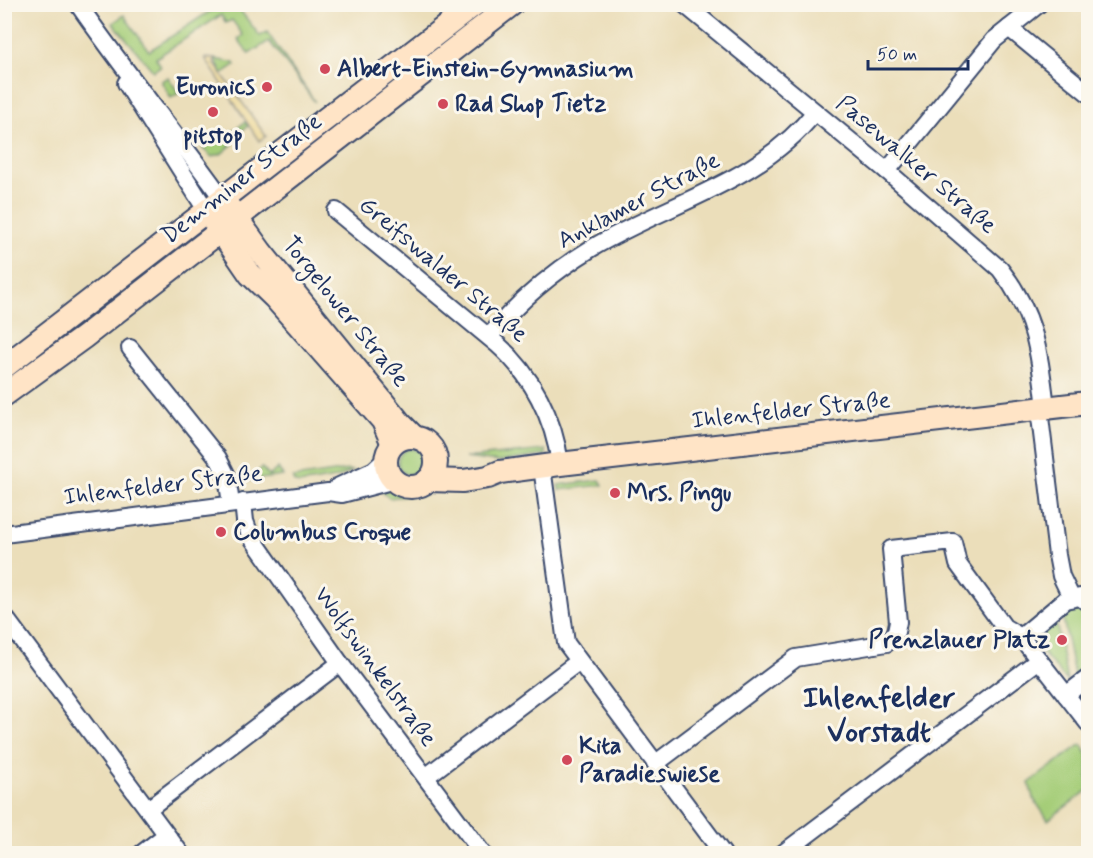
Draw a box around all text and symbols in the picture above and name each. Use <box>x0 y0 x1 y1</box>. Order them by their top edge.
scale bar <box>868 33 968 71</box>
text: 50 m <box>877 43 917 67</box>
place label: Albert-Einstein-Gymnasium <box>337 54 634 85</box>
marker: Albert-Einstein-Gymnasium <box>318 62 332 76</box>
place label: Euronics <box>175 72 256 103</box>
marker: Euronics <box>260 80 274 94</box>
place label: Rad Shop Tietz <box>455 89 606 120</box>
street label: Pasewalker Straße <box>829 89 1003 241</box>
marker: Rad Shop Tietz <box>436 97 450 111</box>
marker: pitstop <box>206 105 220 119</box>
street label: Demminer Straße <box>155 106 329 251</box>
place label: pitstop <box>183 121 243 152</box>
street label: Anklamer Straße <box>552 145 726 257</box>
street label: Greifswalder Straße <box>352 190 534 350</box>
street label: Torgelower Straße <box>273 230 416 395</box>
street label: Ihlenfelder Straße <box>690 385 892 437</box>
street label: Ihlenfelder Straße <box>62 458 264 514</box>
place label: Mrs. Pingu <box>627 478 731 512</box>
marker: Mrs. Pingu <box>608 486 622 500</box>
place label: Columbus Croque <box>233 517 411 548</box>
marker: Columbus Croque <box>214 525 228 539</box>
street label: Wolfswinkelstraße <box>307 581 444 753</box>
place label: Prenzlauer Platz <box>869 625 1050 656</box>
marker: Prenzlauer Platz <box>1055 633 1069 647</box>
district label: Ihlenfelder Vorstadt <box>803 679 956 752</box>
place label: Kita Paradieswiese <box>579 731 720 790</box>
marker: Kita Paradieswiese <box>560 753 574 767</box>

